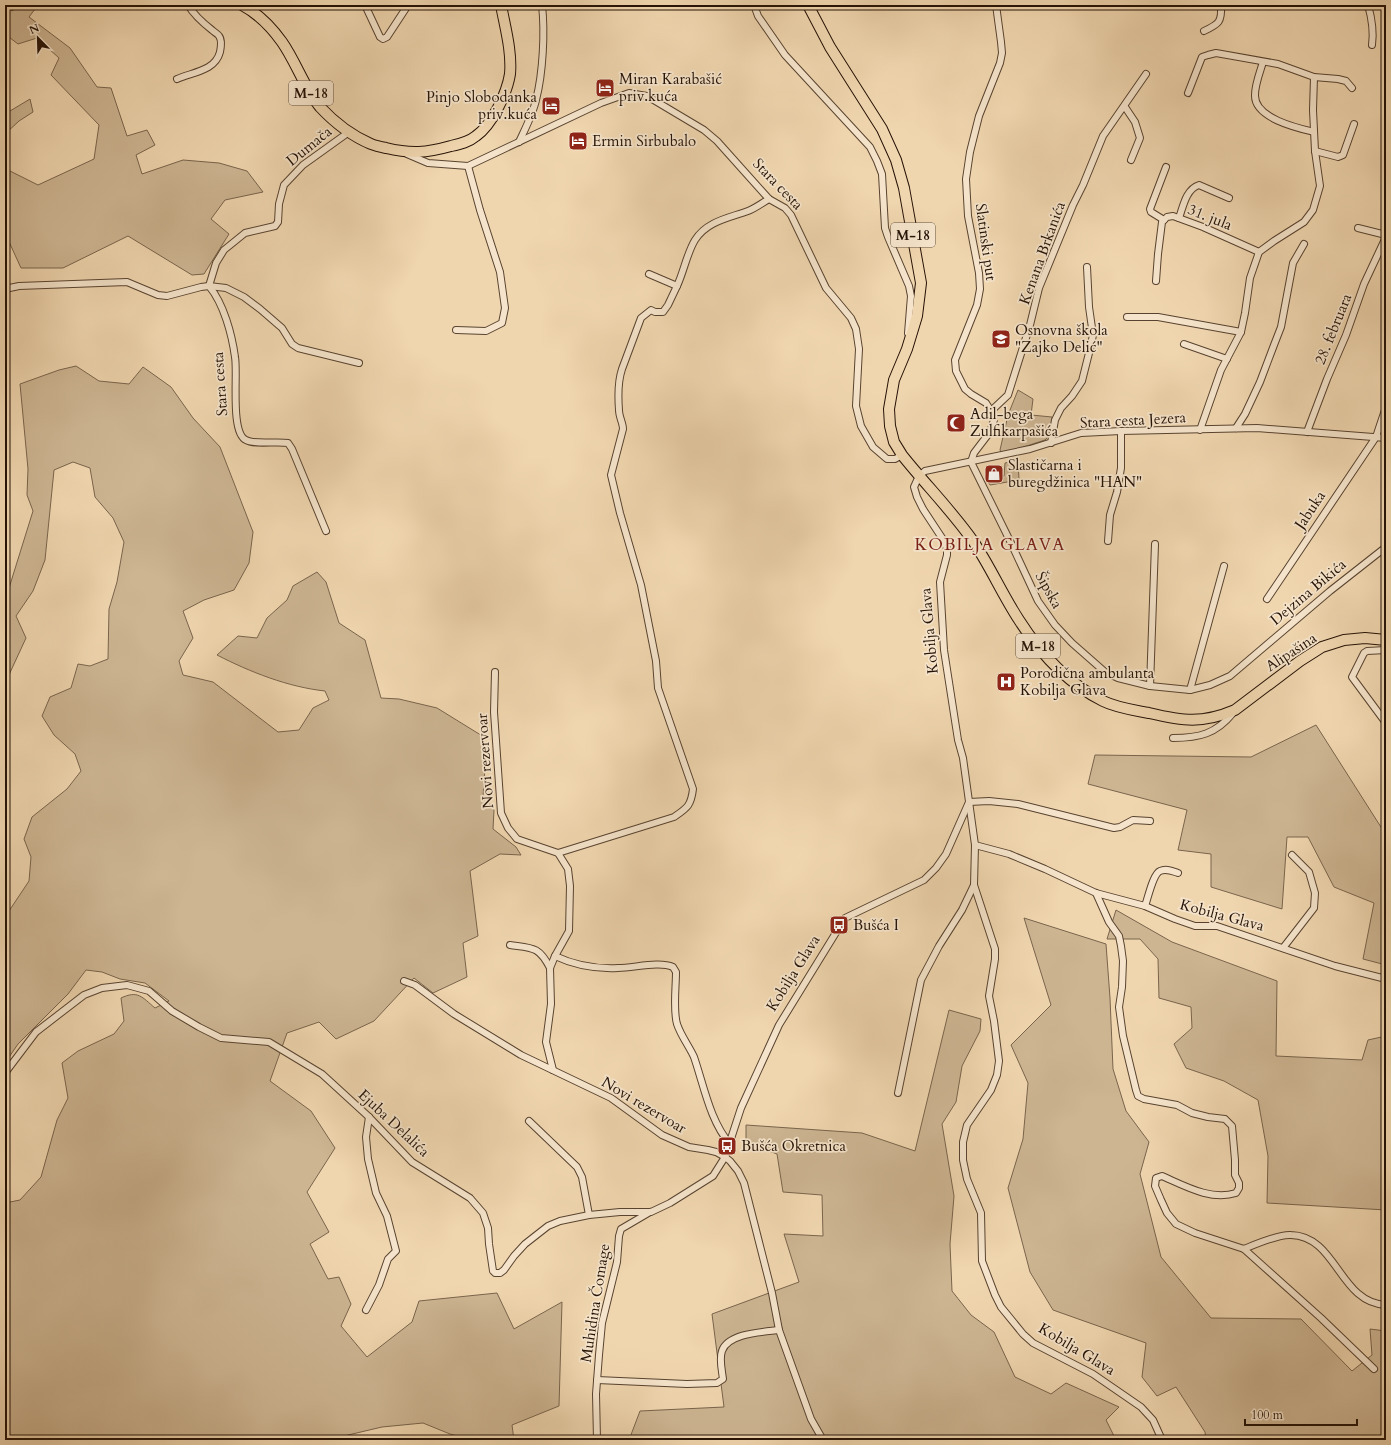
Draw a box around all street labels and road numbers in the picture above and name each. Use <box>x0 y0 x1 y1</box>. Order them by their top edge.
road number: M-18 <box>289 81 333 105</box>
street label: Dumača <box>282 121 336 170</box>
street label: Stara cesta <box>748 154 808 215</box>
street label: Kenana Brkanića <box>1014 198 1070 307</box>
street label: 31. jula <box>1185 199 1236 235</box>
street label: Slatinski put <box>971 202 1001 282</box>
road number: M-18 <box>891 223 935 247</box>
street label: 28. februara <box>1310 290 1356 367</box>
street label: Stara cesta <box>208 351 232 417</box>
street label: Stara cesta Jezera <box>1080 407 1187 433</box>
street label: Jabuka <box>1289 486 1330 535</box>
street label: Dejzina Bikića <box>1266 554 1351 630</box>
street label: Šipska <box>1031 568 1068 612</box>
street label: Kobilja Glava <box>915 587 943 675</box>
street label: Alipašina <box>1261 628 1321 676</box>
road number: M-18 <box>1016 634 1060 658</box>
street label: Novi rezervoar <box>472 712 498 809</box>
street label: Kobilja Glava <box>1178 894 1267 936</box>
street label: Kobilja Glava <box>762 931 825 1015</box>
street label: Novi rezervoar <box>598 1072 691 1138</box>
street label: Ejuba Delalića <box>354 1085 434 1162</box>
street label: Muhidina Čomage <box>576 1242 614 1364</box>
street label: Kobilja Glava <box>1035 1318 1120 1380</box>

